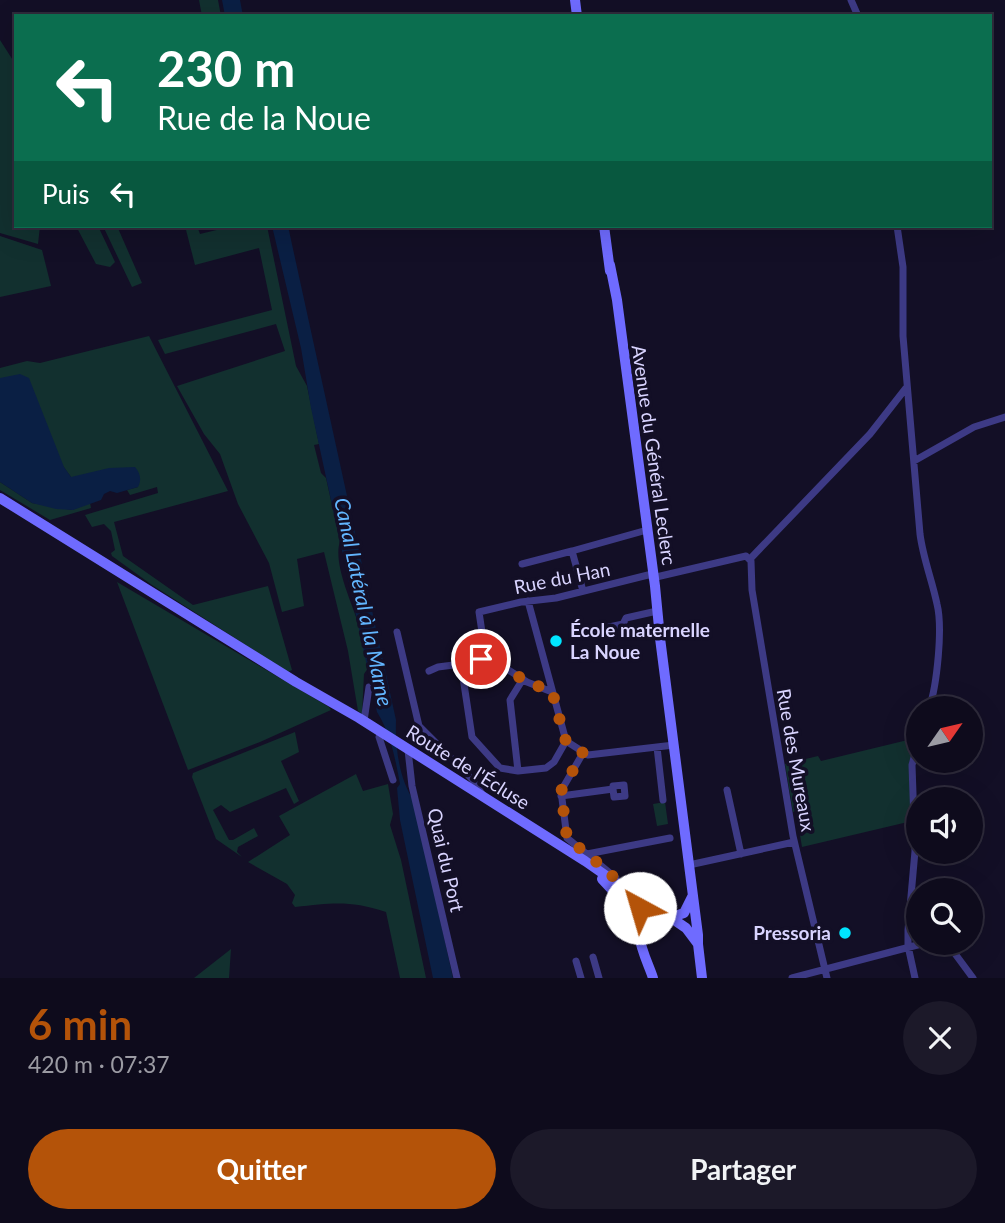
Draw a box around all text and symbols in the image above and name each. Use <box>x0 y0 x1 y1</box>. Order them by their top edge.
text: 230 m <box>157 39 295 97</box>
icon: left <box>42 42 133 133</box>
text: Rue de la Noue <box>157 98 371 137</box>
icon: left <box>104 175 142 213</box>
text: Puis <box>42 178 90 210</box>
street label: Avenue du Général Leclerc <box>628 343 681 567</box>
water label: Canal Latéral à la Marne <box>330 495 399 708</box>
street label: Rue du Han <box>512 557 612 598</box>
place label: École maternelle La Noue <box>570 618 710 663</box>
pin <box>451 629 511 689</box>
marker: École maternelle La Noue <box>548 633 564 649</box>
icon: arrive <box>462 640 500 678</box>
street label: Rue des Mureaux <box>773 687 820 834</box>
north arrow <box>906 696 984 774</box>
map controls <box>906 696 983 955</box>
street label: Route de l'Écluse <box>402 719 534 814</box>
button: sound <box>906 787 983 864</box>
street label: Quai du Port <box>423 806 470 914</box>
position arrow <box>603 871 677 945</box>
button: search <box>906 878 983 955</box>
place label: Pressoria <box>753 921 831 944</box>
marker: Pressoria <box>837 925 853 941</box>
text: 6 min <box>28 999 132 1049</box>
button: close <box>903 1001 977 1075</box>
text: 420 m · 07:37 <box>28 1050 170 1078</box>
button: Quitter <box>28 1129 496 1209</box>
button: Partager <box>510 1129 977 1209</box>

